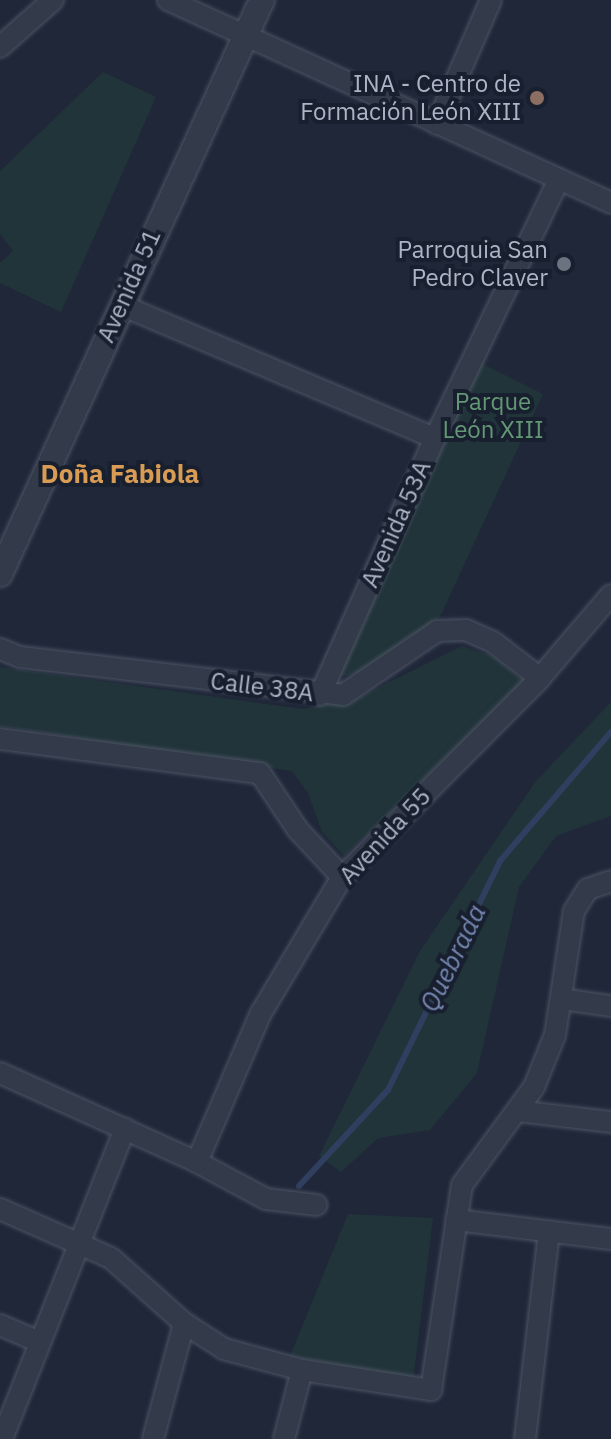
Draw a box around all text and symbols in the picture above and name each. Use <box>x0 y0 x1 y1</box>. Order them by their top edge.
place label: INA - Centro de Formación León XIII <box>300 70 521 126</box>
marker: INA - Centro de Formación León XIII <box>528 89 546 107</box>
street label: Avenida 51 <box>91 225 167 347</box>
place label: Parroquia San Pedro Claver <box>398 236 548 292</box>
marker: Parroquia San Pedro Claver <box>555 255 573 273</box>
park label: Parque León XIII <box>442 388 544 444</box>
street label: Avenida 53A <box>355 456 437 592</box>
district label: Doña Fabiola <box>41 458 199 490</box>
street label: Calle 38A <box>209 666 315 708</box>
street label: Avenida 55 <box>333 782 437 890</box>
water label: Quebrada <box>414 899 492 1017</box>

